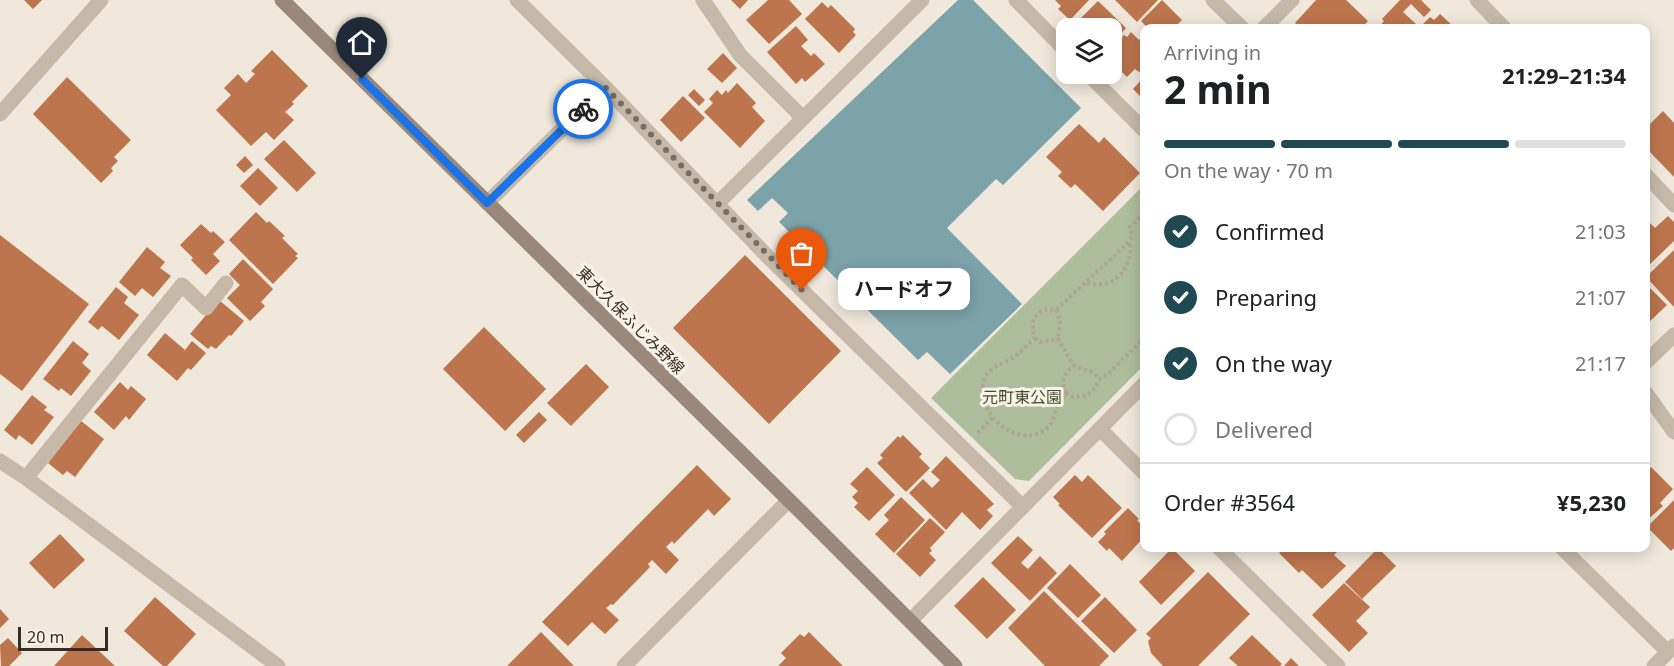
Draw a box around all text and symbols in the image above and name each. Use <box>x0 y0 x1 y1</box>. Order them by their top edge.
pin <box>336 17 387 79</box>
map controls <box>1056 18 1122 84</box>
button: layers <box>1056 18 1122 84</box>
icon: home <box>345 26 378 59</box>
text: Arriving in <box>1164 39 1261 66</box>
text: 21:29–21:34 <box>1502 60 1626 90</box>
text: 2 min <box>1164 62 1271 115</box>
courier <box>553 79 613 139</box>
icon: bike <box>567 93 600 126</box>
text: On the way · 70 m <box>1164 157 1333 184</box>
icon: check <box>1164 215 1197 248</box>
text: Confirmed <box>1215 216 1325 246</box>
text: 21:03 <box>1575 218 1626 245</box>
pin <box>776 228 827 290</box>
icon: bag <box>785 237 818 270</box>
street label: 東大久保ふじみ野線 <box>572 261 690 379</box>
callout: ハードオフ <box>838 269 970 311</box>
text: ハードオフ <box>854 275 954 302</box>
icon: check <box>1164 281 1197 314</box>
text: Preparing <box>1215 282 1317 312</box>
text: 21:07 <box>1575 284 1626 311</box>
icon: check <box>1164 347 1197 380</box>
text: On the way <box>1215 348 1332 378</box>
text: 21:17 <box>1575 350 1626 377</box>
park label: 元町東公園 <box>982 386 1062 408</box>
text: Delivered <box>1215 414 1313 444</box>
text: Order #3564 <box>1164 487 1295 517</box>
text: ¥5,230 <box>1557 487 1626 517</box>
scale bar <box>18 624 108 652</box>
text: 20 m <box>27 626 64 648</box>

